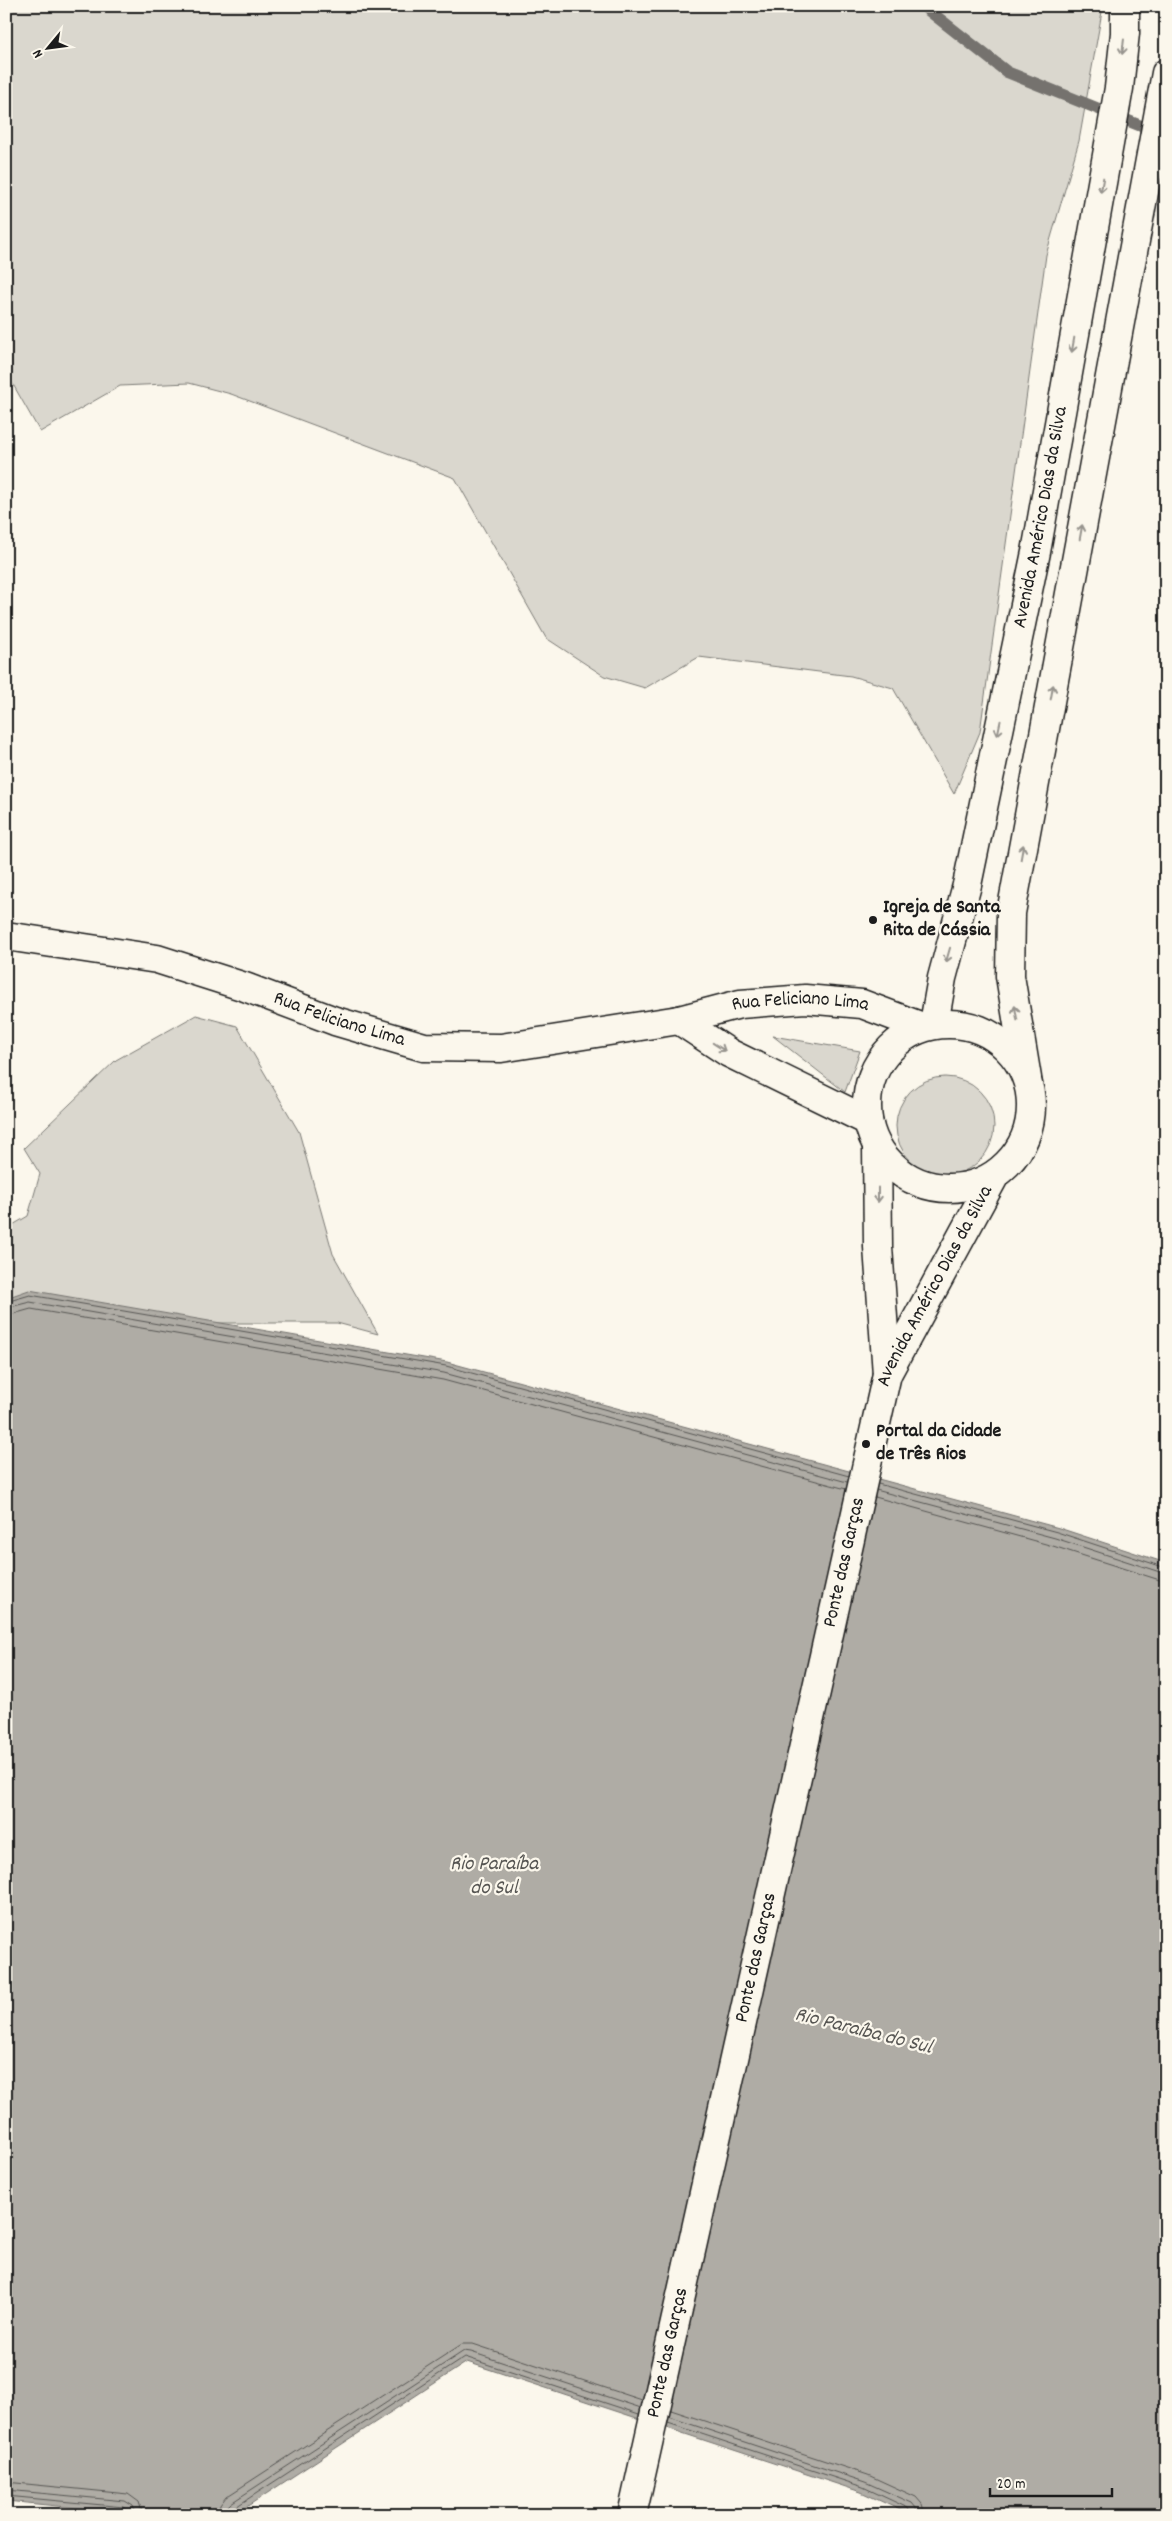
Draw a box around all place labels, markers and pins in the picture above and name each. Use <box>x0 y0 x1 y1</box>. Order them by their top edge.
place label: Igreja de Santa Rita de Cássia <box>883 894 1001 945</box>
marker: Igreja de Santa Rita de Cássia <box>867 914 879 926</box>
place label: Portal da Cidade de Três Rios <box>876 1418 1002 1469</box>
marker: Portal da Cidade de Três Rios <box>860 1438 872 1450</box>

